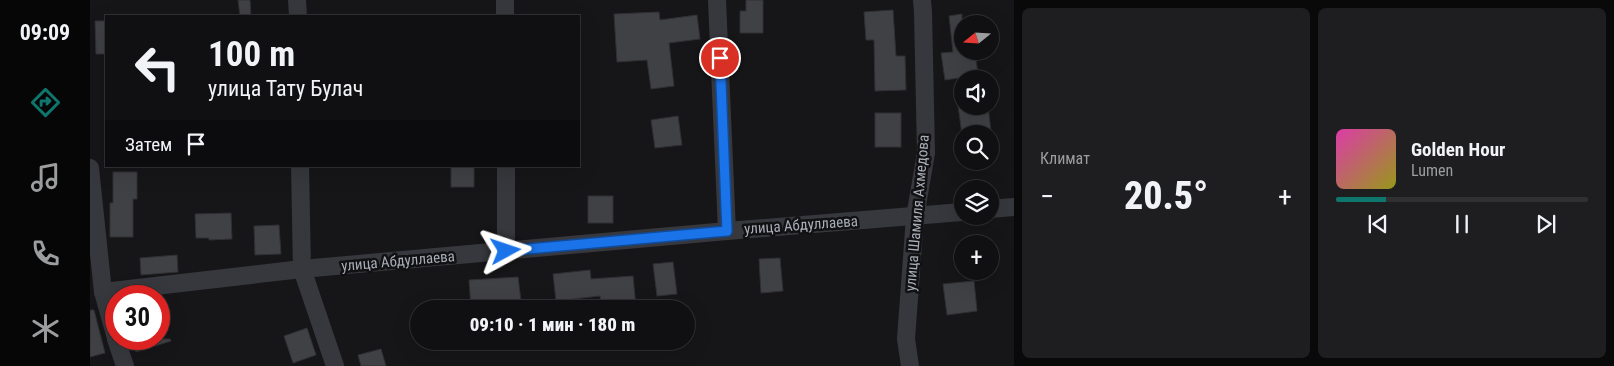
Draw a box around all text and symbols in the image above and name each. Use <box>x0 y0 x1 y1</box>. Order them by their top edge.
north arrow <box>954 15 999 60</box>
map controls <box>954 15 999 280</box>
text: 09:09 <box>20 20 70 45</box>
text: 100 m <box>208 34 295 75</box>
icon: left <box>125 35 190 100</box>
pin <box>699 37 741 79</box>
icon: arrive <box>706 44 734 72</box>
button: sound <box>954 70 999 115</box>
text: улица Тату Булач <box>208 76 363 101</box>
icon: directions <box>28 85 63 120</box>
button: search <box>954 125 999 170</box>
icon: arrive <box>182 130 210 158</box>
text: Затем <box>125 133 172 156</box>
street label: улица Шамиля Ахмедова <box>901 134 933 292</box>
text: Golden Hour <box>1411 138 1505 161</box>
text: Климат <box>1040 149 1090 168</box>
icon: music <box>28 160 63 195</box>
text: Lumen <box>1411 161 1453 180</box>
text: 20.5° <box>1124 174 1208 218</box>
button: layers <box>954 180 999 225</box>
text: − <box>1040 180 1054 213</box>
text: + <box>1278 180 1292 213</box>
icon: previous <box>1364 210 1392 238</box>
icon: pause <box>1448 210 1476 238</box>
icon: next <box>1532 210 1560 238</box>
street label: улица Абдуллаева <box>744 212 858 238</box>
position arrow <box>479 224 531 276</box>
button: + <box>954 235 999 280</box>
icon: phone <box>28 236 63 271</box>
street label: улица Абдуллаева <box>341 247 455 275</box>
speed limit sign: 30 <box>105 285 170 350</box>
icon: climate <box>28 311 63 346</box>
text: 09:10 · 1 мин · 180 m <box>470 313 635 336</box>

